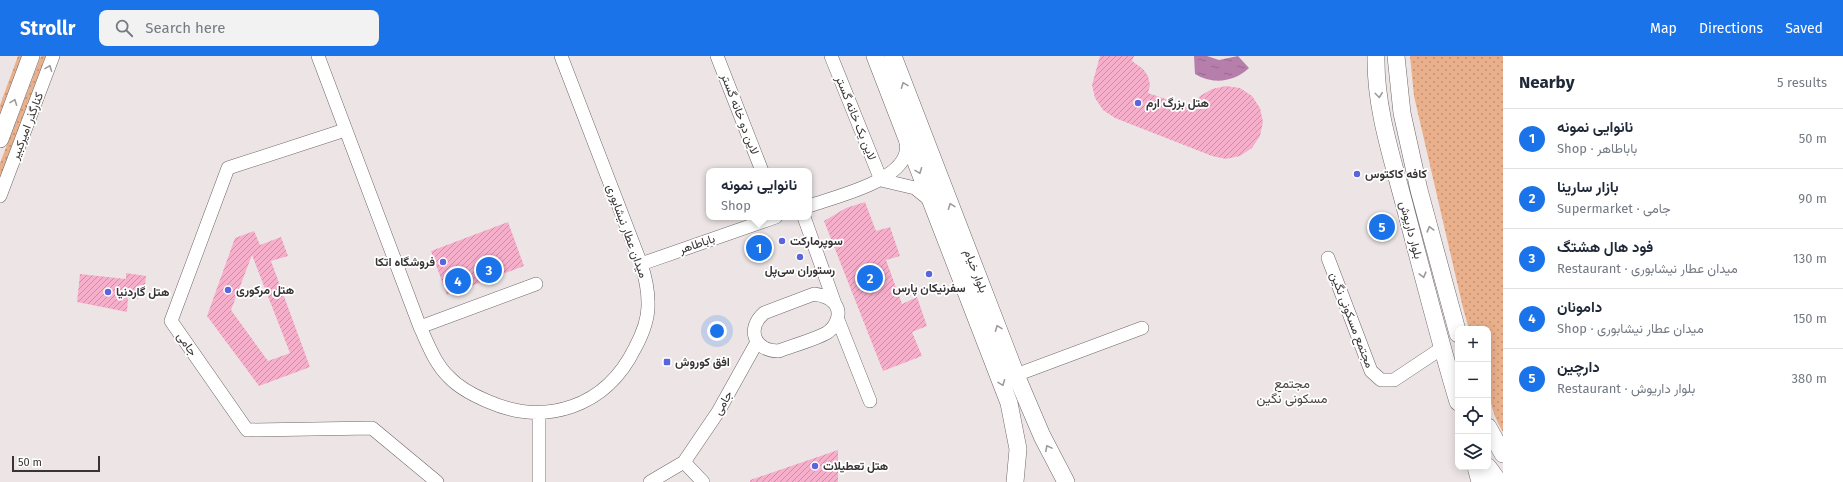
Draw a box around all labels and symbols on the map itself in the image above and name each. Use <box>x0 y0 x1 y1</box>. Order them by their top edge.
one-way arrow <box>44 64 52 71</box>
street label: لاین دو خانه گستر <box>717 71 762 157</box>
street label: لاین یک خانه گستر <box>831 73 879 162</box>
one-way arrow <box>901 82 909 89</box>
street label: کنارگذر امیرکبیر <box>7 90 47 163</box>
one-way arrow <box>1374 92 1383 98</box>
place label: هتل بزرگ ارم <box>1146 96 1209 111</box>
marker: هتل بزرگ ارم <box>1133 98 1143 108</box>
one-way arrow <box>9 99 17 106</box>
one-way arrow <box>914 167 922 174</box>
place label: کافه کاکتوس <box>1365 167 1427 182</box>
marker: کافه کاکتوس <box>1352 169 1362 179</box>
street label: میدان عطار نیشابوری <box>603 182 650 280</box>
street label: بلوار داریوش <box>1396 200 1425 261</box>
one-way arrow <box>947 203 956 210</box>
pin: 5 <box>1369 212 1395 242</box>
one-way arrow <box>1426 226 1435 233</box>
street label: باباطاهر <box>676 231 717 258</box>
pin: 1 <box>746 233 772 263</box>
place label: سوپرمارکت <box>790 234 843 249</box>
marker: سوپرمارکت <box>777 236 787 246</box>
street label: بلوار خیام <box>960 247 991 295</box>
marker: رستوران سی‌پل <box>795 252 805 262</box>
place label: فروشگاه اتکا <box>375 255 435 270</box>
pin: 3 <box>476 255 502 285</box>
marker: فروشگاه اتکا <box>438 257 448 267</box>
place label: رستوران سی‌پل <box>765 263 835 278</box>
pin: 2 <box>857 263 883 293</box>
pin: 4 <box>445 266 471 296</box>
marker: سفرنیکان پارس <box>924 269 934 279</box>
street label: مجتمع مسکونی نگین <box>1325 270 1377 371</box>
one-way arrow <box>1418 272 1427 279</box>
place label: سفرنیکان پارس <box>893 281 966 296</box>
place label: هتل مرکوری <box>236 283 294 298</box>
place label: هتل گاردنیا <box>116 285 169 300</box>
marker: هتل مرکوری <box>223 285 233 295</box>
marker: هتل گاردنیا <box>103 287 113 297</box>
your location <box>707 321 727 341</box>
one-way arrow <box>994 324 1002 331</box>
street label: جامی <box>173 329 200 359</box>
place label: افق کوروش <box>675 355 730 370</box>
marker: افق کوروش <box>662 357 672 367</box>
district label: مجتمع مسکونی نگین <box>1257 376 1327 407</box>
one-way arrow <box>997 380 1005 387</box>
street label: جامی <box>711 388 736 418</box>
one-way arrow <box>1045 444 1053 452</box>
scale bar <box>12 454 100 473</box>
place label: هتل تعطیلات <box>823 459 888 473</box>
marker: هتل تعطیلات <box>810 461 820 471</box>

